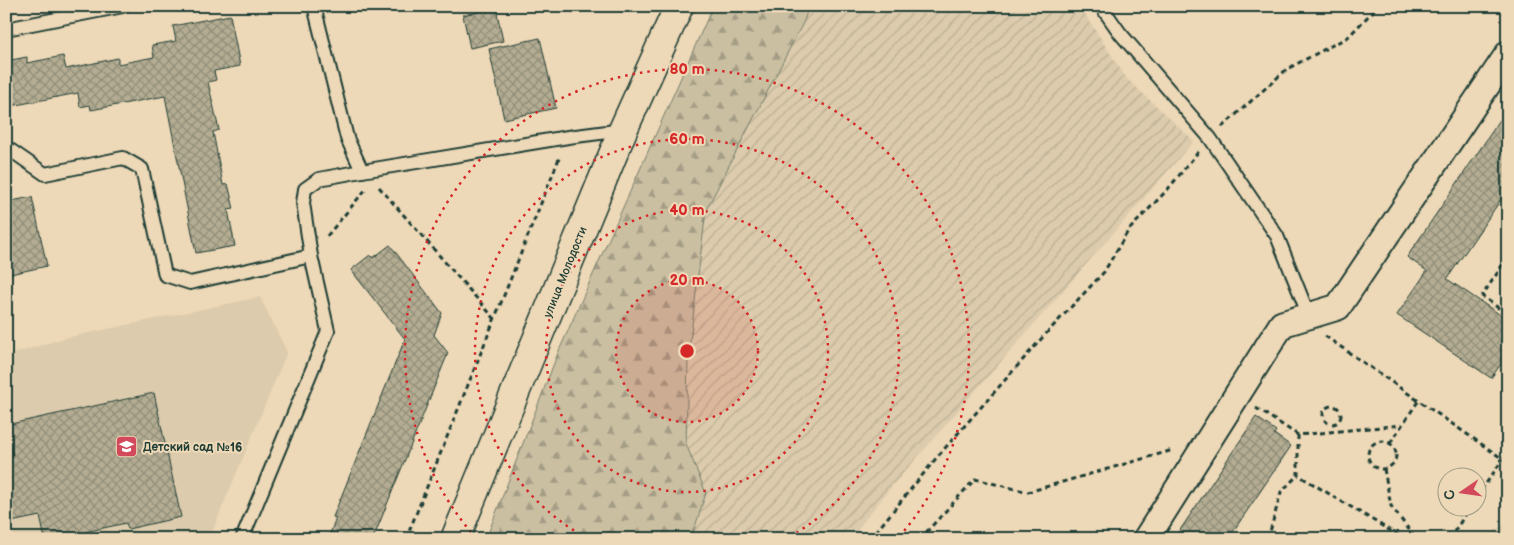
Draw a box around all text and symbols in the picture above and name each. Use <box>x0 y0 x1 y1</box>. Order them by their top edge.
text: 80 m <box>669 60 705 79</box>
text: 60 m <box>669 130 705 149</box>
text: 40 m <box>669 201 705 220</box>
street label: улица Молодости <box>540 224 591 320</box>
text: 20 m <box>670 271 705 290</box>
centre of rings <box>678 342 696 360</box>
school or university icon: Детский сад №16 <box>115 435 139 459</box>
place label: Детский сад №16 <box>143 440 242 455</box>
north arrow <box>1436 468 1486 518</box>
text: С <box>1440 488 1459 501</box>

